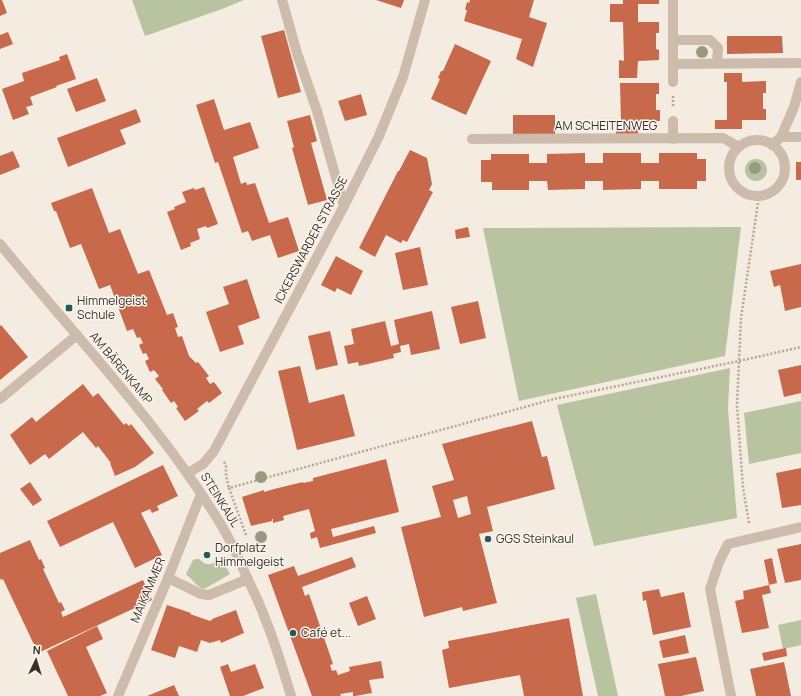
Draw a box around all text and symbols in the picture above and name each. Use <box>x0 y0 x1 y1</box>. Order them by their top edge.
street label: AM SCHEITENWEG <box>555 117 658 134</box>
street label: ICKERSWARDER STRASSE <box>270 173 351 306</box>
place label: Himmelgeist Schule <box>77 292 146 323</box>
marker: Himmelgeist Schule <box>64 303 74 313</box>
street label: AM BÄRENKAMP <box>86 328 157 408</box>
street label: STEINKAUL <box>197 469 244 530</box>
place label: GGS Steinkaul <box>496 530 574 547</box>
marker: GGS Steinkaul <box>483 534 493 544</box>
place label: Dorfplatz Himmelgeist <box>215 539 284 570</box>
marker: Dorfplatz Himmelgeist <box>202 550 212 560</box>
street label: MAIKAMMER <box>126 554 169 625</box>
place label: Café et... <box>301 624 351 641</box>
marker: Café et... <box>288 628 298 638</box>
north arrow <box>16 640 56 680</box>
text: N <box>32 642 41 657</box>

